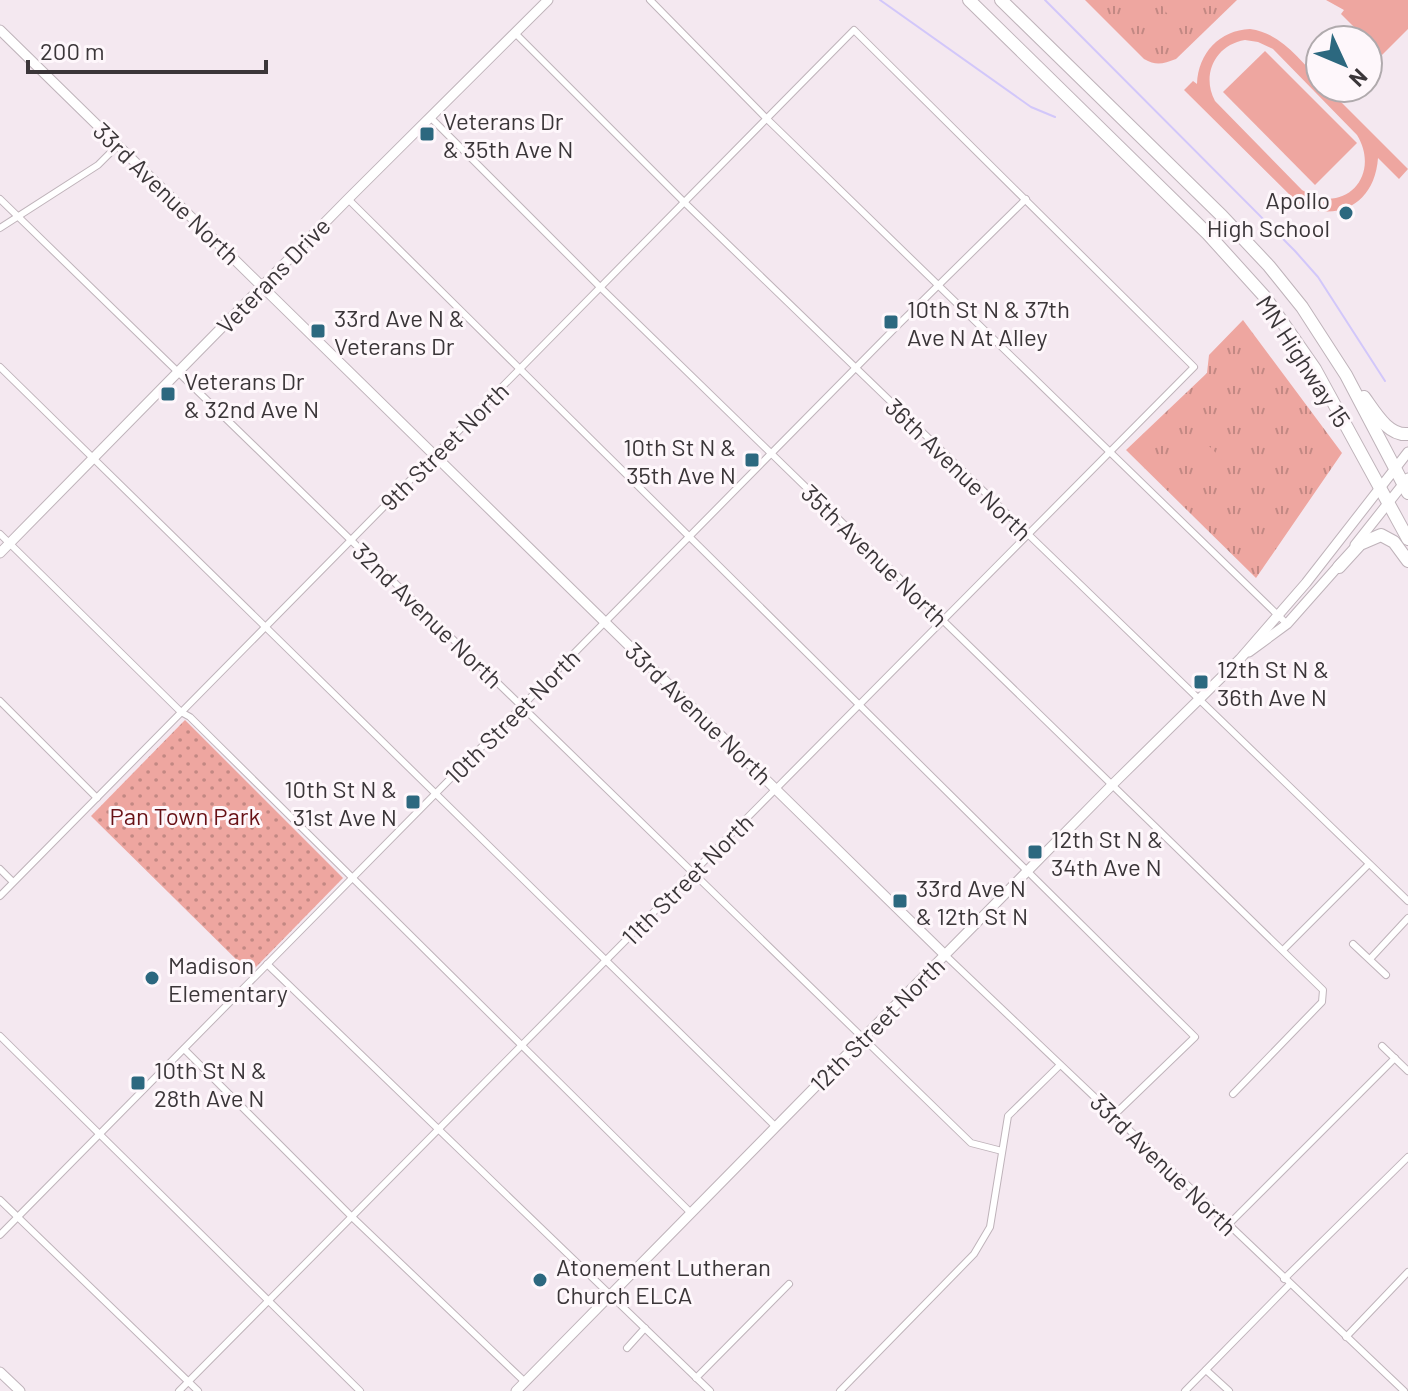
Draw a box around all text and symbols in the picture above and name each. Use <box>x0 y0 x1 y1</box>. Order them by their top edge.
scale bar <box>28 24 266 74</box>
north arrow <box>1304 24 1384 104</box>
text: 200 m <box>40 36 105 65</box>
text: N <box>1345 64 1374 93</box>
place label: Veterans Dr & 35th Ave N <box>443 106 573 163</box>
street label: 33rd Avenue North <box>88 116 246 270</box>
marker: Veterans Dr & 35th Ave N <box>418 125 436 143</box>
place label: Apollo High School <box>1207 185 1330 242</box>
marker: Apollo High School <box>1337 204 1355 222</box>
street label: Veterans Drive <box>210 211 336 339</box>
street label: MN Highway 15 <box>1251 290 1357 432</box>
place label: 10th St N & 37th Ave N At Alley <box>907 294 1070 351</box>
place label: 33rd Ave N & Veterans Dr <box>334 303 465 360</box>
marker: 10th St N & 37th Ave N At Alley <box>882 313 900 331</box>
marker: 33rd Ave N & Veterans Dr <box>309 322 327 340</box>
place label: Veterans Dr & 32nd Ave N <box>184 366 319 423</box>
street label: 9th Street North <box>374 376 514 516</box>
marker: Veterans Dr & 32nd Ave N <box>159 385 177 403</box>
street label: 36th Avenue North <box>880 392 1038 546</box>
place label: 10th St N & 35th Ave N <box>623 432 736 489</box>
marker: 10th St N & 35th Ave N <box>743 451 761 469</box>
street label: 35th Avenue North <box>796 478 954 632</box>
street label: 32nd Avenue North <box>347 536 509 694</box>
street label: 33rd Avenue North <box>620 636 778 790</box>
street label: 10th Street North <box>439 643 585 789</box>
place label: 12th St N & 36th Ave N <box>1217 654 1329 711</box>
marker: 12th St N & 36th Ave N <box>1192 673 1210 691</box>
place label: 10th St N & 31st Ave N <box>284 774 397 831</box>
marker: 10th St N & 31st Ave N <box>404 793 422 811</box>
park label: Pan Town Park <box>110 801 260 830</box>
street label: 11th Street North <box>615 807 759 951</box>
place label: 12th St N & 34th Ave N <box>1051 824 1163 881</box>
marker: 12th St N & 34th Ave N <box>1026 843 1044 861</box>
place label: 33rd Ave N & 12th St N <box>916 873 1028 930</box>
marker: 33rd Ave N & 12th St N <box>891 892 909 910</box>
place label: Madison Elementary <box>168 950 288 1007</box>
street label: 12th Street North <box>804 951 950 1097</box>
marker: Madison Elementary <box>143 969 161 987</box>
place label: 10th St N & 28th Ave N <box>154 1055 267 1112</box>
marker: 10th St N & 28th Ave N <box>129 1074 147 1092</box>
street label: 33rd Avenue North <box>1085 1087 1243 1241</box>
place label: Atonement Lutheran Church ELCA <box>556 1252 771 1309</box>
marker: Atonement Lutheran Church ELCA <box>531 1271 549 1289</box>

